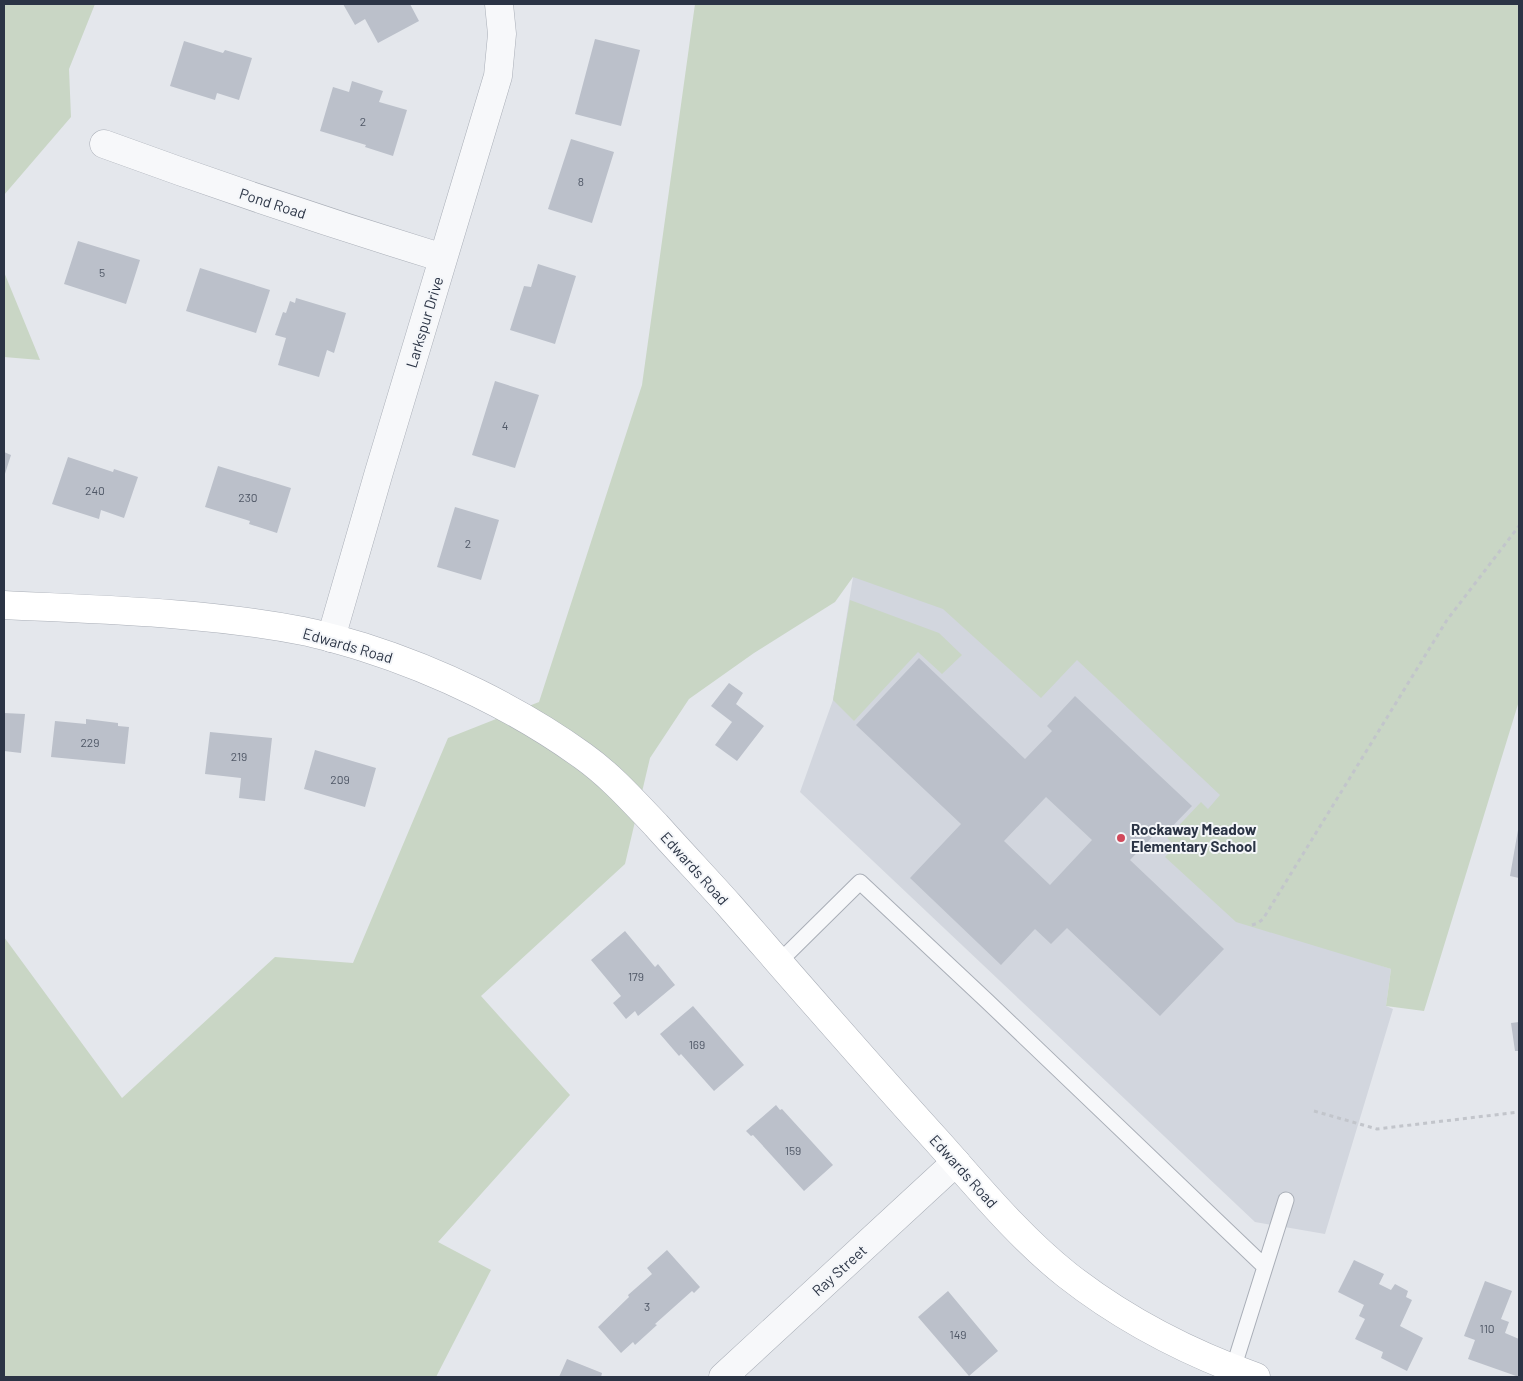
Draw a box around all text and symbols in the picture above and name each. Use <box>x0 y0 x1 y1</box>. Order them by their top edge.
house number: 2 <box>360 114 366 128</box>
house number: 8 <box>578 174 584 188</box>
street label: Pond Road <box>237 184 309 222</box>
house number: 5 <box>99 265 105 279</box>
street label: Larkspur Drive <box>402 274 446 370</box>
house number: 4 <box>502 418 508 432</box>
house number: 240 <box>85 483 105 497</box>
house number: 230 <box>238 490 258 504</box>
house number: 2 <box>465 536 471 550</box>
street label: Edwards Road <box>301 624 395 666</box>
house number: 229 <box>80 735 100 749</box>
house number: 219 <box>231 749 247 763</box>
house number: 209 <box>330 772 350 786</box>
place label: Rockaway Meadow Elementary School <box>1131 820 1257 855</box>
street label: Edwards Road <box>657 828 733 908</box>
marker: Rockaway Meadow Elementary School <box>1115 832 1127 844</box>
house number: 179 <box>628 969 644 983</box>
house number: 169 <box>689 1037 705 1051</box>
street label: Edwards Road <box>926 1131 1002 1211</box>
house number: 159 <box>785 1143 801 1157</box>
street label: Ray Street <box>808 1241 870 1299</box>
house number: 3 <box>644 1299 650 1313</box>
house number: 110 <box>1479 1321 1495 1335</box>
house number: 149 <box>949 1327 967 1341</box>

